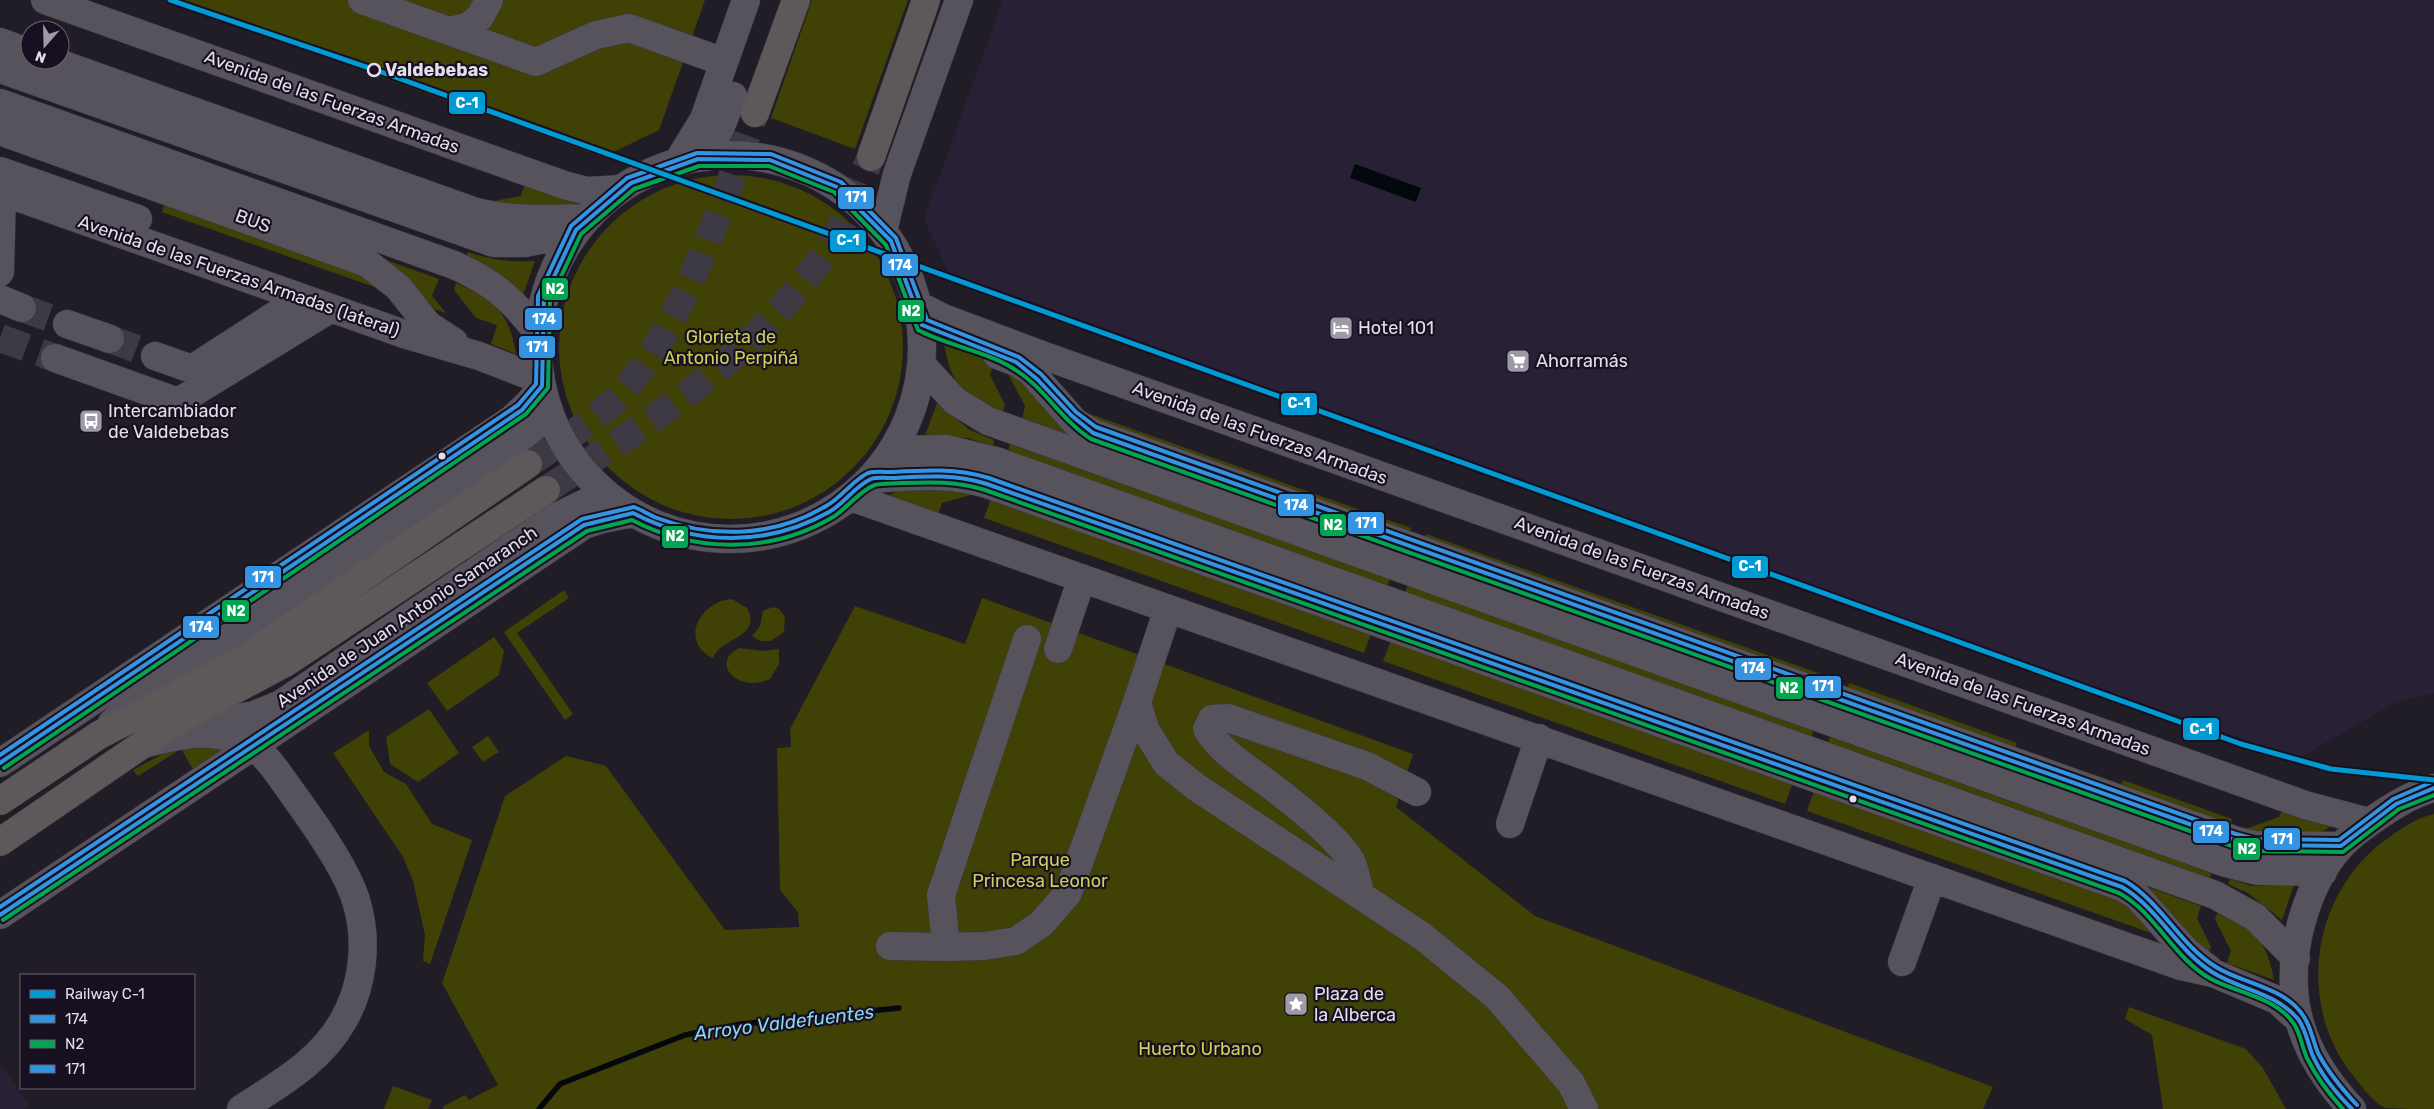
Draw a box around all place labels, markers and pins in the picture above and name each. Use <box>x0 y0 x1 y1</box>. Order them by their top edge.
place label: Valdebebas <box>385 59 488 81</box>
marker: Valdebebas <box>367 63 381 77</box>
hotel icon: Hotel 101 <box>1328 315 1354 341</box>
place label: Hotel 101 <box>1358 317 1434 339</box>
supermarket icon: Ahorramás <box>1505 348 1531 374</box>
place label: Ahorramás <box>1536 350 1628 372</box>
place label: Intercambiador de Valdebebas <box>108 400 236 443</box>
bus stop icon: Intercambiador de Valdebebas <box>78 408 104 434</box>
unlabelled marker <box>437 451 447 461</box>
unlabelled marker <box>1848 794 1858 804</box>
place label: Plaza de la Alberca <box>1314 983 1396 1026</box>
place icon: Plaza de la Alberca <box>1283 991 1309 1017</box>

